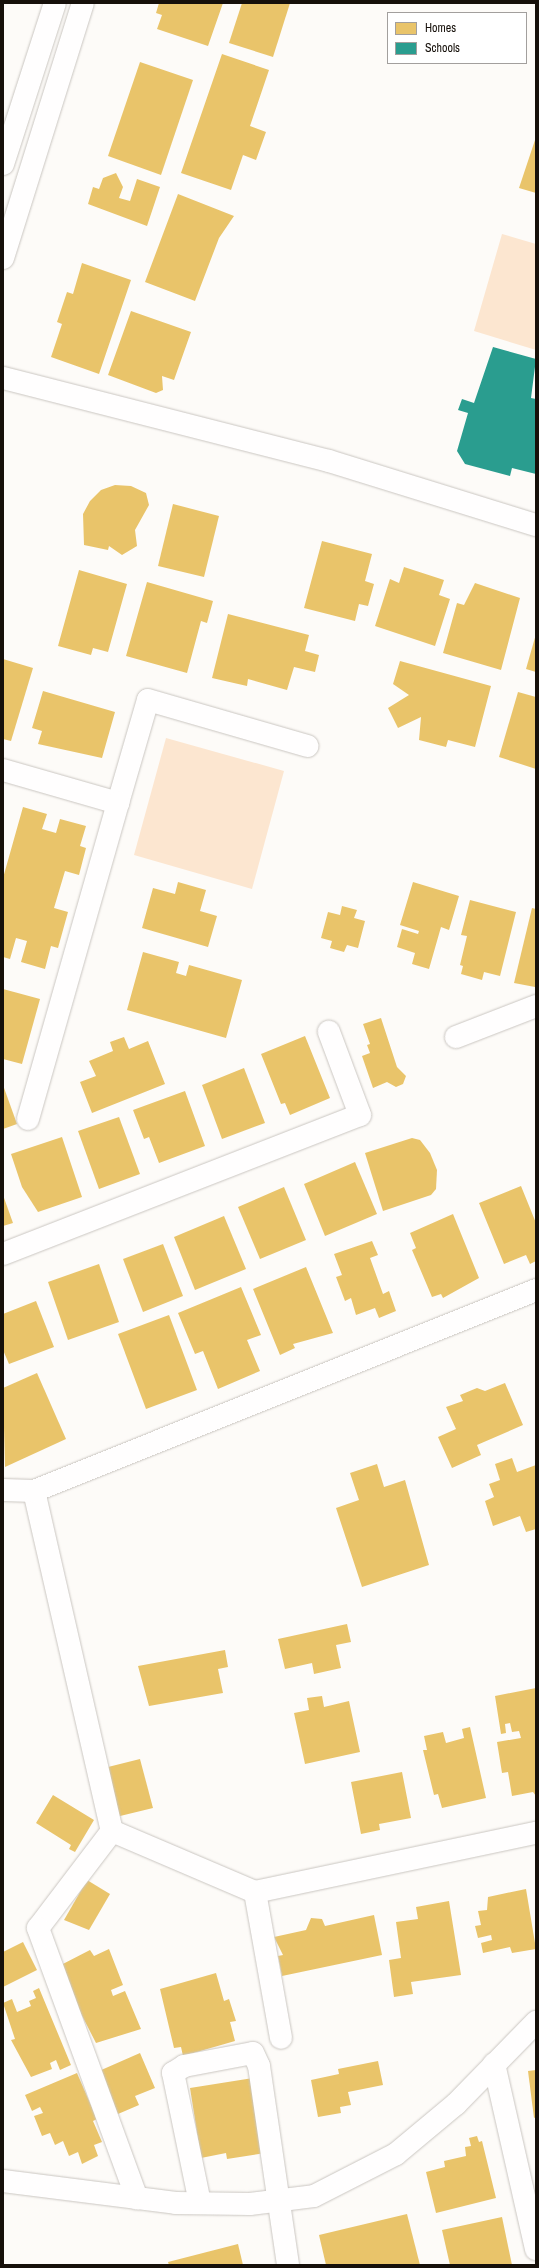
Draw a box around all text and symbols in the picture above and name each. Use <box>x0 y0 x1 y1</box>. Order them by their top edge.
legend <box>387 12 527 64</box>
text: Homes <box>425 20 456 36</box>
text: Schools <box>425 40 460 56</box>

